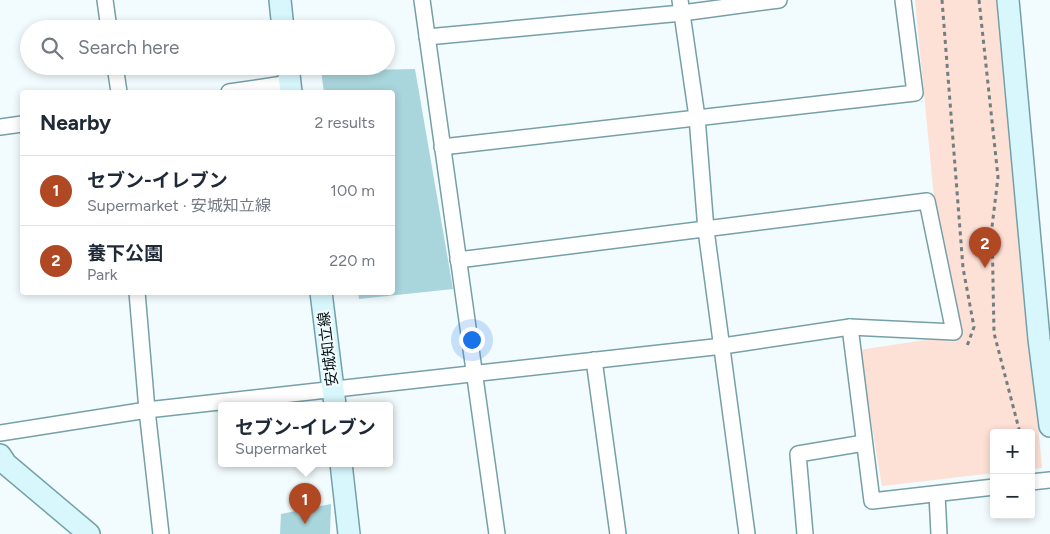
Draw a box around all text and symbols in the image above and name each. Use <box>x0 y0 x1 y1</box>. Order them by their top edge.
search box <box>20 20 395 75</box>
icon: search <box>38 34 66 62</box>
text: Search here <box>78 36 180 59</box>
text: Nearby <box>40 110 111 135</box>
text: 2 results <box>315 113 375 132</box>
text: セブン-イレブン <box>87 169 228 192</box>
text: 1 <box>53 181 59 200</box>
text: 100 m <box>330 181 375 200</box>
text: Supermarket · 安城知立線 <box>87 196 271 215</box>
pin: 2 <box>969 227 1001 268</box>
text: 養下公園 <box>87 242 163 265</box>
text: 2 <box>51 251 61 270</box>
text: 220 m <box>329 251 375 270</box>
text: Park <box>87 265 117 284</box>
street label: 安城知立線 <box>314 311 342 387</box>
your location <box>459 327 485 353</box>
popup <box>218 402 393 467</box>
text: セブン-イレブン <box>235 416 376 439</box>
map controls <box>990 429 1035 519</box>
button: + <box>990 429 1035 474</box>
text: Supermarket <box>235 439 327 458</box>
button: − <box>990 474 1035 519</box>
pin: 1 <box>289 483 321 524</box>

